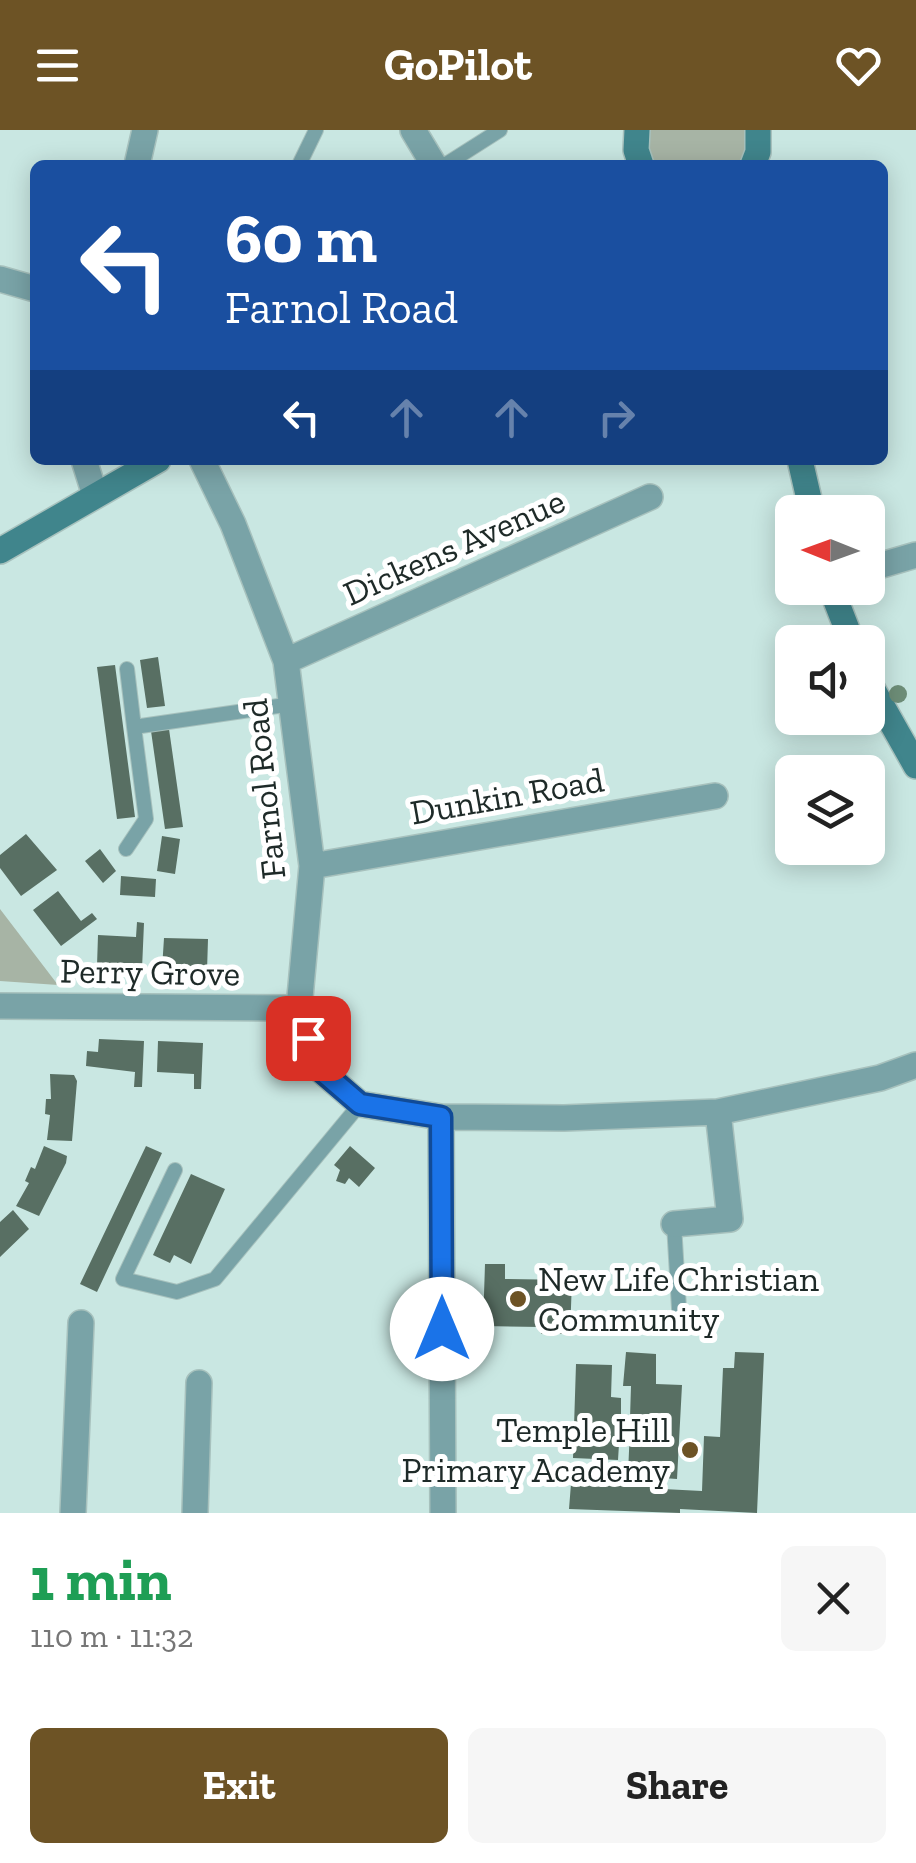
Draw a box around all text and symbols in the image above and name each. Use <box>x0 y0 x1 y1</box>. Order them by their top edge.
icon: menu <box>30 38 85 93</box>
text: GoPilot <box>384 38 532 92</box>
icon: heart <box>831 38 886 93</box>
text: 60 m <box>225 196 377 280</box>
icon: left <box>60 200 190 330</box>
text: Farnol Road <box>225 281 458 335</box>
icon: left <box>274 390 329 445</box>
icon: ahead <box>379 390 434 445</box>
icon: ahead <box>484 390 539 445</box>
icon: right <box>589 390 644 445</box>
street label: Dickens Avenue <box>337 479 571 615</box>
north arrow <box>775 495 885 605</box>
map controls <box>775 495 885 865</box>
button: sound <box>775 625 885 735</box>
street label: Farnol Road <box>234 697 294 881</box>
button: layers <box>775 755 885 865</box>
street label: Dunkin Road <box>407 758 607 834</box>
street label: Perry Grove <box>60 949 240 995</box>
pin <box>266 996 351 1081</box>
icon: arrive <box>281 1011 336 1066</box>
place label: New Life Christian Community <box>538 1258 819 1340</box>
position arrow <box>390 1277 494 1381</box>
marker: New Life Christian Community <box>507 1288 529 1310</box>
place label: Temple Hill Primary Academy <box>401 1409 670 1491</box>
marker: Temple Hill Primary Academy <box>679 1439 701 1461</box>
text: 1 min <box>30 1543 172 1615</box>
button: close <box>781 1546 886 1651</box>
text: 110 m · 11:32 <box>30 1617 193 1655</box>
button: Exit <box>30 1728 448 1843</box>
button: Share <box>468 1728 886 1843</box>

